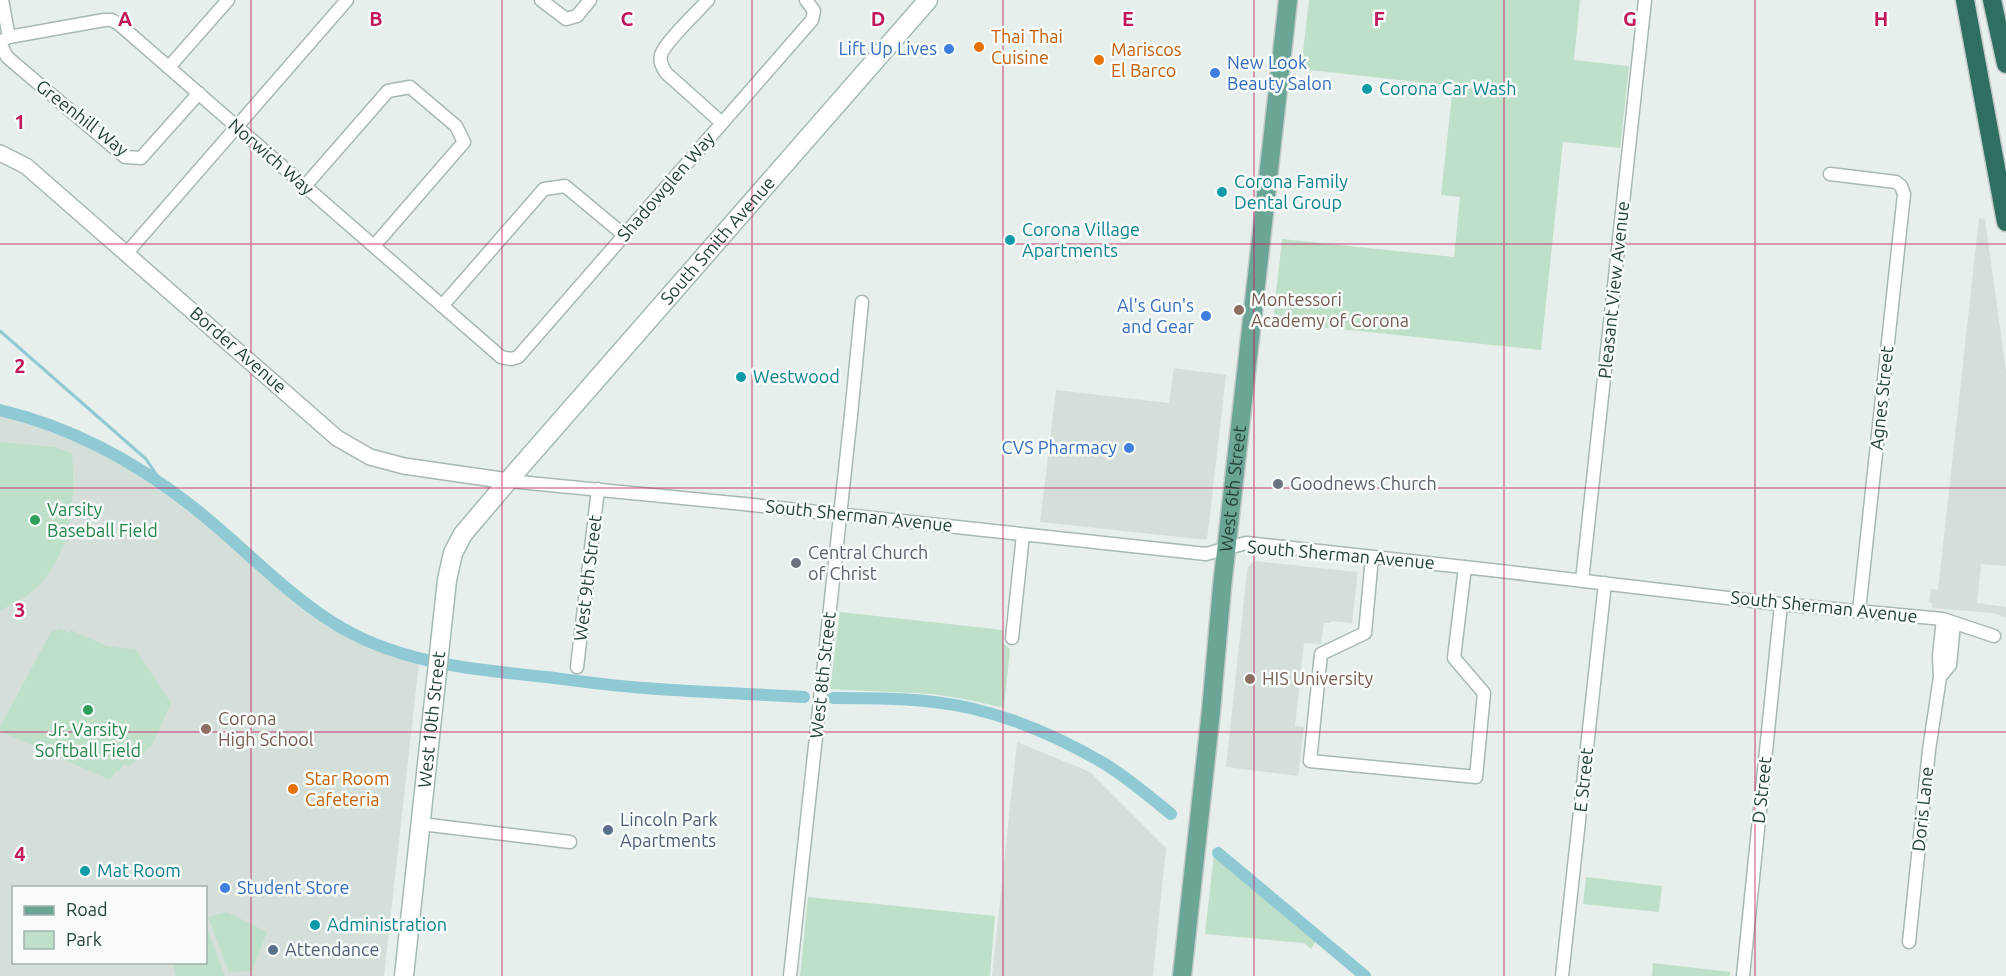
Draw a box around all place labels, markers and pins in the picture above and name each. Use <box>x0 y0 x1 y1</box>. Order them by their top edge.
place label: Thai Thai Cuisine <box>991 26 1063 67</box>
place label: Lift Up Lives <box>838 38 937 58</box>
place label: Mariscos El Barco <box>1111 39 1182 80</box>
marker: Thai Thai Cuisine <box>972 40 986 54</box>
marker: Lift Up Lives <box>942 42 956 56</box>
place label: New Look Beauty Salon <box>1227 52 1332 93</box>
marker: Mariscos El Barco <box>1092 53 1106 67</box>
marker: New Look Beauty Salon <box>1208 66 1222 80</box>
place label: Corona Car Wash <box>1379 78 1516 98</box>
marker: Corona Car Wash <box>1360 82 1374 96</box>
place label: Corona Family Dental Group <box>1234 171 1348 212</box>
marker: Corona Family Dental Group <box>1215 185 1229 199</box>
place label: Corona Village Apartments <box>1022 219 1140 260</box>
marker: Corona Village Apartments <box>1003 233 1017 247</box>
place label: Montessori Academy of Corona <box>1251 289 1409 330</box>
place label: Al's Gun's and Gear <box>1117 295 1194 336</box>
marker: Montessori Academy of Corona <box>1232 303 1246 317</box>
marker: Al's Gun's and Gear <box>1199 309 1213 323</box>
place label: Westwood <box>753 366 840 386</box>
marker: Westwood <box>734 370 748 384</box>
place label: CVS Pharmacy <box>1002 437 1117 457</box>
marker: CVS Pharmacy <box>1122 441 1136 455</box>
place label: Goodnews Church <box>1290 473 1437 493</box>
marker: Goodnews Church <box>1271 477 1285 491</box>
place label: Varsity Baseball Field <box>47 499 158 540</box>
marker: Varsity Baseball Field <box>28 513 42 527</box>
place label: Central Church of Christ <box>808 542 928 583</box>
marker: Central Church of Christ <box>789 556 803 570</box>
place label: HIS University <box>1262 668 1373 688</box>
marker: HIS University <box>1243 672 1257 686</box>
marker: Jr. Varsity Softball Field <box>81 703 95 717</box>
place label: Corona High School <box>218 708 314 749</box>
place label: Jr. Varsity Softball Field <box>35 719 141 760</box>
marker: Corona High School <box>199 722 213 736</box>
place label: Star Room Cafeteria <box>305 768 389 809</box>
marker: Star Room Cafeteria <box>286 782 300 796</box>
place label: Lincoln Park Apartments <box>620 809 718 850</box>
marker: Lincoln Park Apartments <box>601 823 615 837</box>
place label: Mat Room <box>97 860 181 880</box>
marker: Mat Room <box>78 864 92 878</box>
place label: Student Store <box>237 877 349 897</box>
marker: Student Store <box>218 881 232 895</box>
place label: Administration <box>327 914 447 934</box>
marker: Administration <box>308 918 322 932</box>
place label: Attendance <box>285 939 379 959</box>
marker: Attendance <box>266 943 280 957</box>

